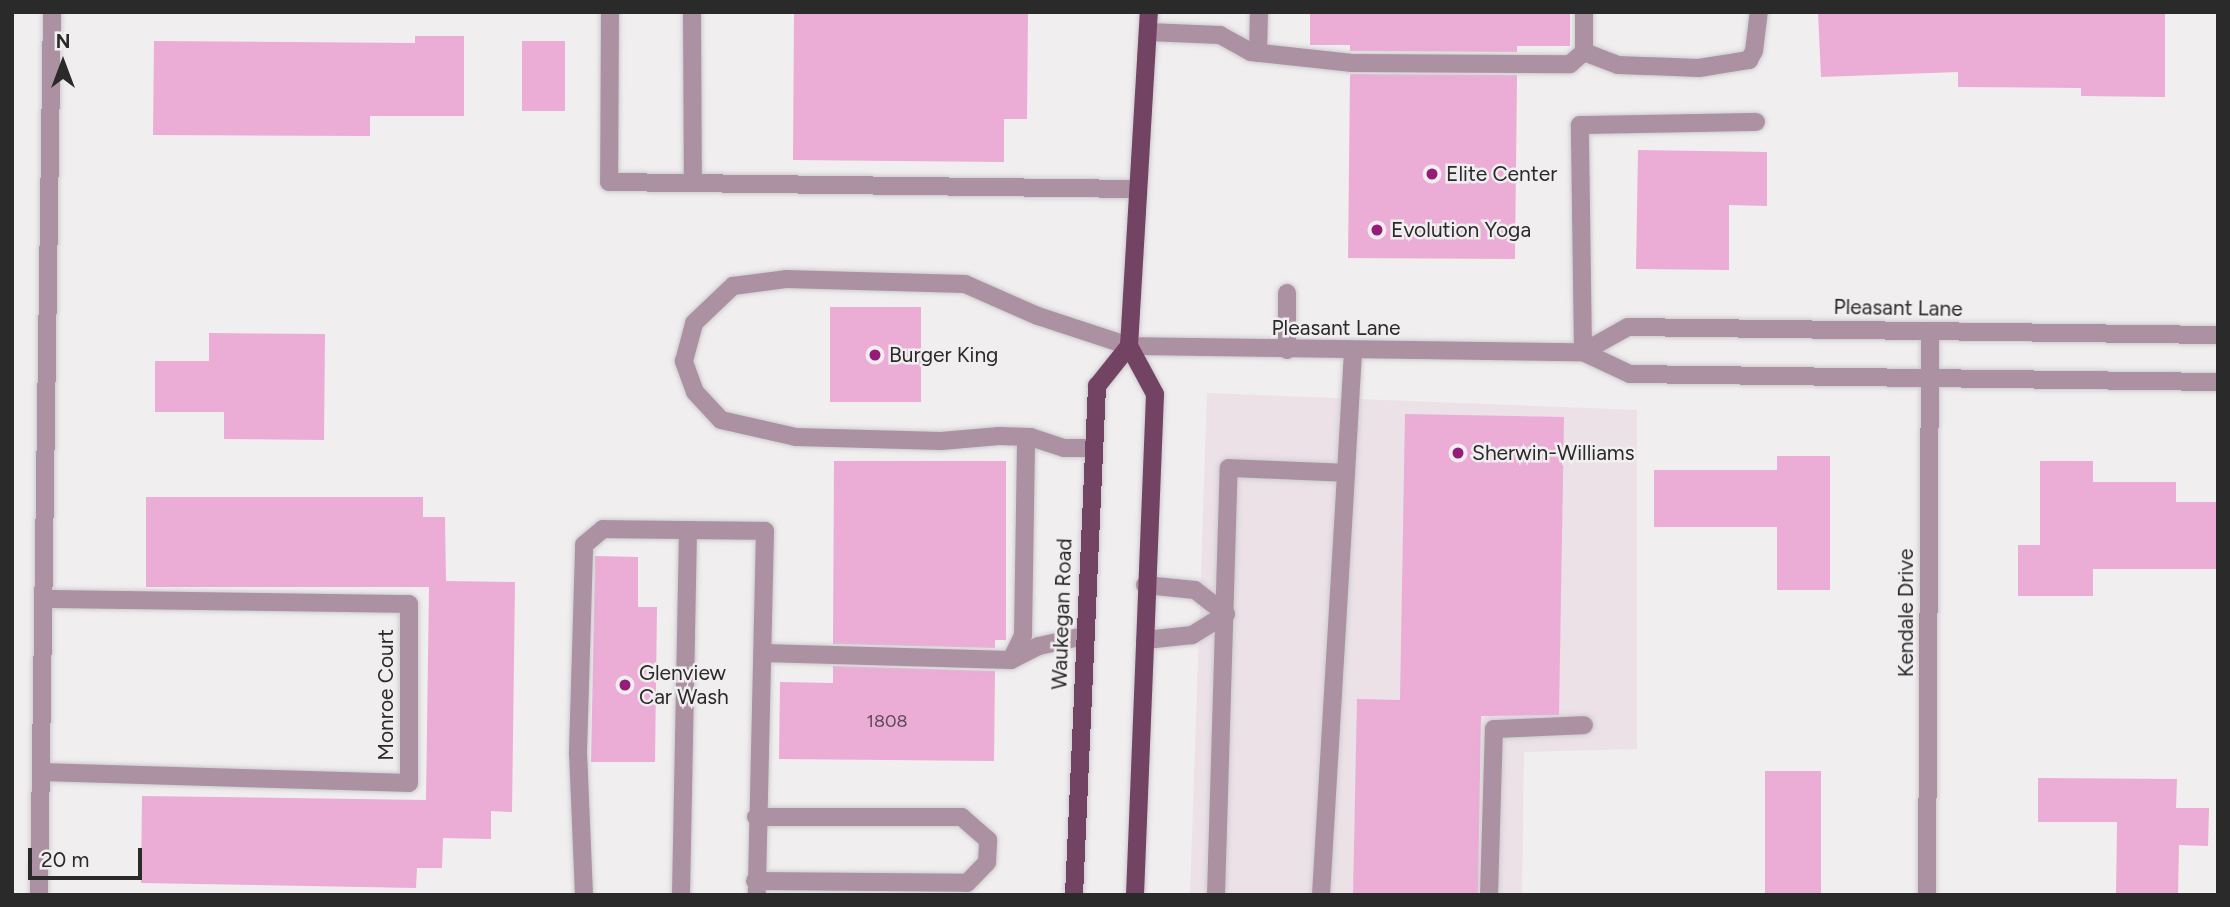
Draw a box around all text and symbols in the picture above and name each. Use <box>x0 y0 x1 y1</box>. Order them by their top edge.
north arrow <box>28 28 98 98</box>
text: N <box>56 30 70 53</box>
place label: Elite Center <box>1446 161 1557 187</box>
marker: Elite Center <box>1424 166 1440 182</box>
place label: Evolution Yoga <box>1391 217 1531 243</box>
marker: Evolution Yoga <box>1369 222 1385 238</box>
street label: Pleasant Lane <box>1833 294 1963 322</box>
street label: Pleasant Lane <box>1271 315 1401 341</box>
place label: Burger King <box>889 342 998 368</box>
marker: Burger King <box>867 347 883 363</box>
place label: Sherwin-Williams <box>1472 440 1634 466</box>
marker: Sherwin-Williams <box>1450 445 1466 461</box>
street label: Waukegan Road <box>1047 538 1077 690</box>
street label: Kendale Drive <box>1893 549 1919 677</box>
street label: Monroe Court <box>373 629 399 761</box>
place label: Glenview Car Wash <box>639 660 729 710</box>
marker: Glenview Car Wash <box>617 677 633 693</box>
house number: 1808 <box>866 710 908 732</box>
scale bar <box>32 834 145 878</box>
text: 20 m <box>41 847 89 872</box>

